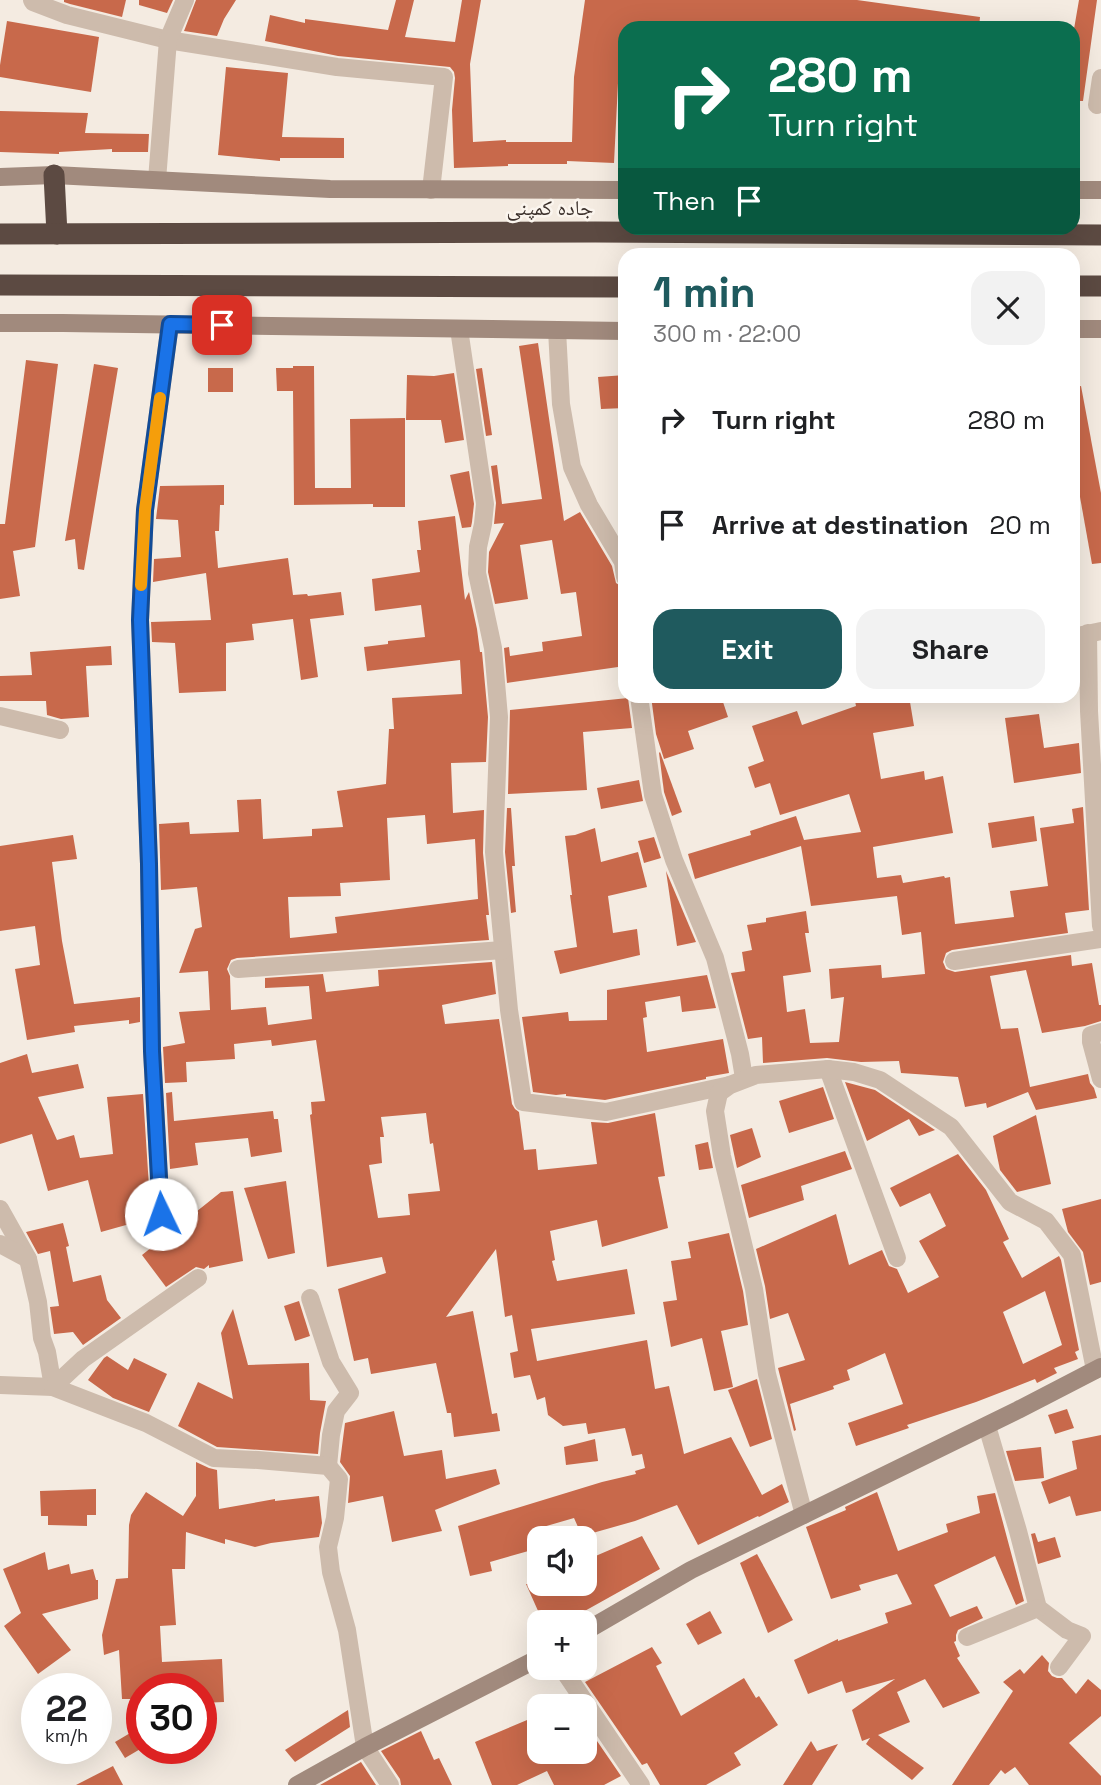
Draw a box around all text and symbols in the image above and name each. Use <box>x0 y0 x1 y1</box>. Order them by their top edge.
text: 280 m <box>768 44 913 106</box>
icon: right <box>653 49 744 140</box>
text: Turn right <box>768 105 918 145</box>
icon: arrive <box>730 182 768 220</box>
text: Then <box>653 184 716 218</box>
street label: جاده کمپنی <box>507 194 593 221</box>
text: 1 min <box>653 266 756 319</box>
button: close <box>971 271 1045 345</box>
pin <box>192 295 252 355</box>
icon: arrive <box>203 306 241 344</box>
text: 300 m · 22:00 <box>653 319 801 349</box>
icon: right <box>653 401 691 439</box>
text: Turn right <box>712 403 836 437</box>
text: 280 m <box>967 403 1045 437</box>
icon: arrive <box>653 506 691 544</box>
text: Arrive at destination <box>712 508 969 542</box>
text: 20 m <box>990 508 1051 542</box>
button: Exit <box>653 609 842 689</box>
button: Share <box>856 609 1045 689</box>
position arrow <box>124 1177 198 1251</box>
map controls <box>527 1526 597 1764</box>
button: sound <box>527 1526 597 1596</box>
button: + <box>527 1610 597 1680</box>
speed limit sign: 30 <box>126 1673 217 1764</box>
text: 22 <box>46 1687 87 1731</box>
button: − <box>527 1694 597 1764</box>
text: km/h <box>45 1724 88 1747</box>

